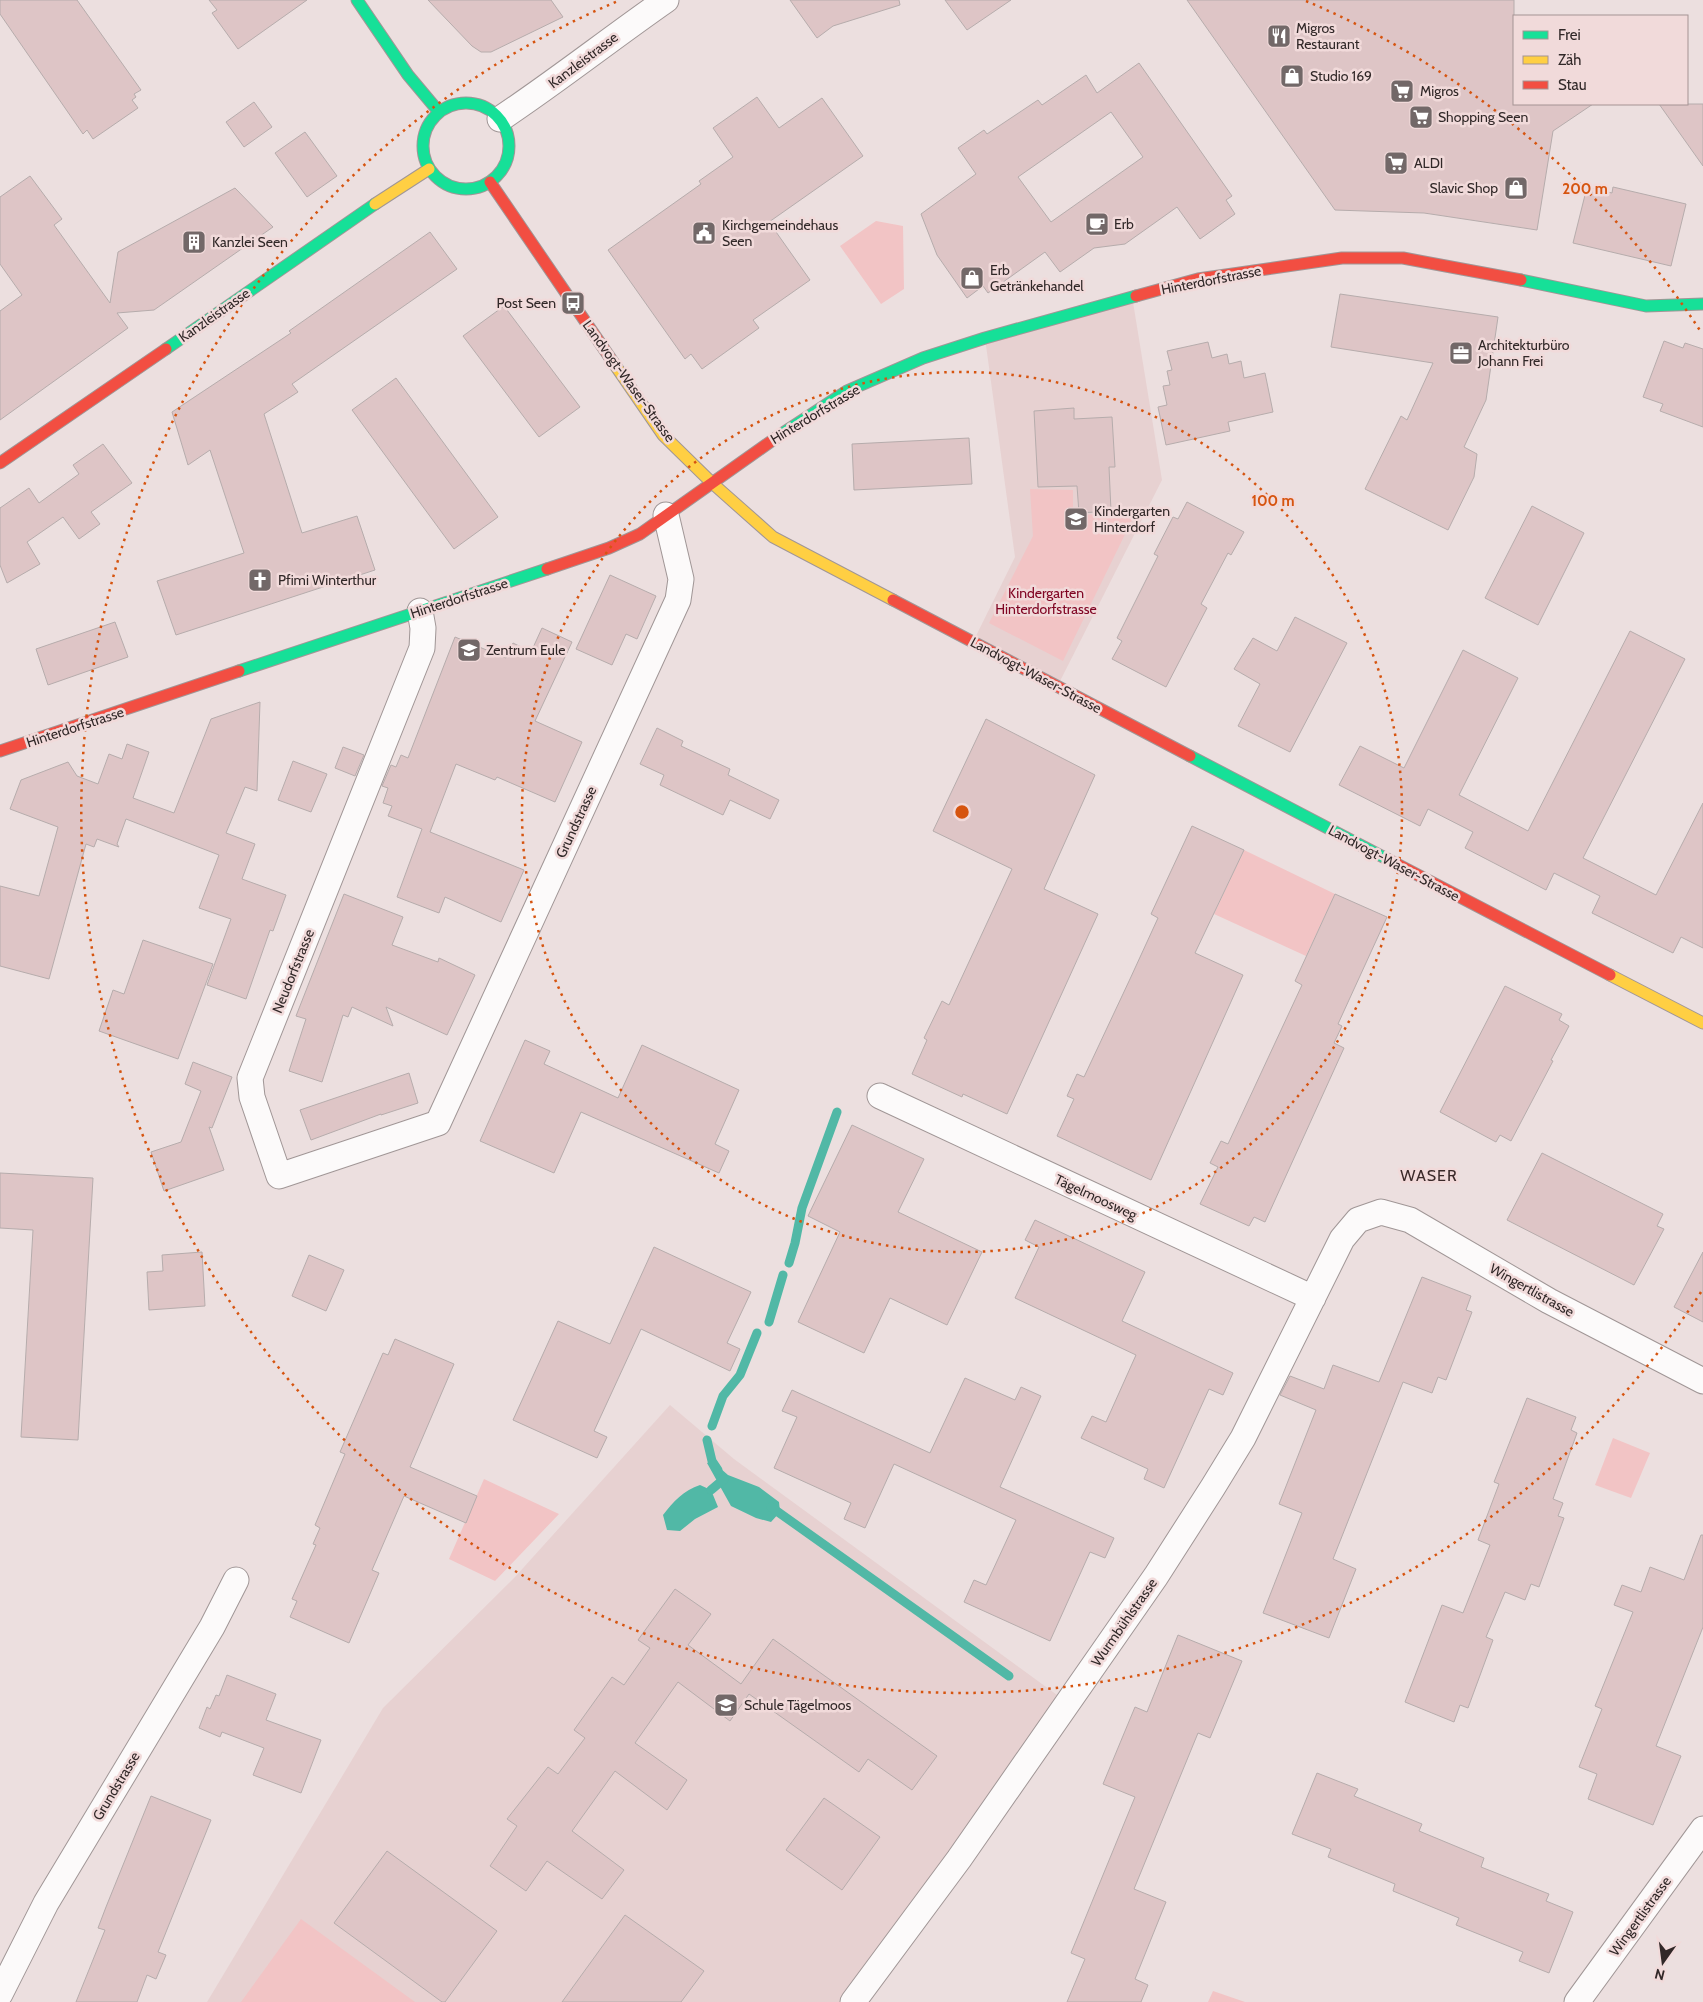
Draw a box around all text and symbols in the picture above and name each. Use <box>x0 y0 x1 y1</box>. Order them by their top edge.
legend <box>1513 15 1688 105</box>
place label: Migros Restaurant <box>1296 19 1360 53</box>
restaurant icon: Migros Restaurant <box>1266 23 1292 49</box>
text: Frei <box>1558 26 1581 44</box>
street label: Kanzleistrasse <box>545 28 621 92</box>
text: Zäh <box>1558 51 1581 69</box>
shop icon: Studio 169 <box>1279 63 1305 89</box>
place label: Studio 169 <box>1310 67 1372 85</box>
text: Stau <box>1558 76 1587 94</box>
supermarket icon: Migros <box>1389 78 1415 104</box>
place label: Migros <box>1420 82 1459 100</box>
supermarket icon: Shopping Seen <box>1408 104 1434 130</box>
place label: Shopping Seen <box>1438 108 1528 126</box>
supermarket icon: ALDI <box>1383 150 1409 176</box>
place label: ALDI <box>1414 154 1443 172</box>
shop icon: Slavic Shop <box>1503 175 1529 201</box>
place label: Slavic Shop <box>1430 179 1498 197</box>
text: 200 m <box>1562 180 1608 198</box>
cafe icon: Erb <box>1084 211 1110 237</box>
place label: Erb <box>1114 215 1134 233</box>
place label: Kirchgemeindehaus Seen <box>722 216 838 250</box>
public building icon: Kirchgemeindehaus Seen <box>691 220 717 246</box>
building icon: Kanzlei Seen <box>181 229 207 255</box>
place label: Kanzlei Seen <box>212 233 288 251</box>
place label: Erb Getränkehandel <box>990 261 1084 295</box>
street label: Hinterdorfstrasse <box>1160 261 1262 299</box>
shop icon: Erb Getränkehandel <box>959 265 985 291</box>
street label: Kanzleistrasse <box>175 284 253 346</box>
bus stop icon: Post Seen <box>560 290 586 316</box>
place label: Post Seen <box>496 294 556 312</box>
street label: Landvogt-Waser-Strasse <box>579 317 679 445</box>
place label: Architekturbüro Johann Frei <box>1477 336 1570 370</box>
office icon: Architekturbüro Johann Frei <box>1448 340 1474 366</box>
street label: Hinterdorfstrasse <box>767 380 863 448</box>
text: 100 m <box>1251 492 1295 510</box>
place label: Kindergarten Hinterdorf <box>1094 502 1170 536</box>
school or university icon: Kindergarten Hinterdorf <box>1063 506 1089 532</box>
church icon: Pfimi Winterthur <box>247 567 273 593</box>
place label: Pfimi Winterthur <box>278 571 377 589</box>
street label: Hinterdorfstrasse <box>408 574 510 622</box>
park label: Kindergarten Hinterdorfstrasse <box>995 584 1097 618</box>
street label: Landvogt-Waser-Strasse <box>967 633 1105 717</box>
school or university icon: Zentrum Eule <box>456 637 482 663</box>
place label: Zentrum Eule <box>486 641 565 659</box>
street label: Hinterdorfstrasse <box>24 703 126 751</box>
street label: Grundstrasse <box>552 783 600 861</box>
centre of rings <box>953 803 971 821</box>
street label: Landvogt-Waser-Strasse <box>1325 821 1463 905</box>
street label: Neudorfstrasse <box>268 926 318 1016</box>
district label: WASER <box>1400 1166 1458 1185</box>
street label: Tägelmoosweg <box>1052 1170 1141 1224</box>
street label: Wingertlistrasse <box>1487 1259 1577 1321</box>
street label: Wurmbühlstrasse <box>1087 1575 1161 1669</box>
school or university icon: Schule Tägelmoos <box>713 1692 739 1718</box>
place label: Schule Tägelmoos <box>744 1696 851 1714</box>
street label: Grundstrasse <box>88 1748 144 1824</box>
street label: Wingertlistrasse <box>1605 1873 1675 1959</box>
north arrow <box>1638 1937 1688 1987</box>
text: N <box>1653 1965 1667 1985</box>

